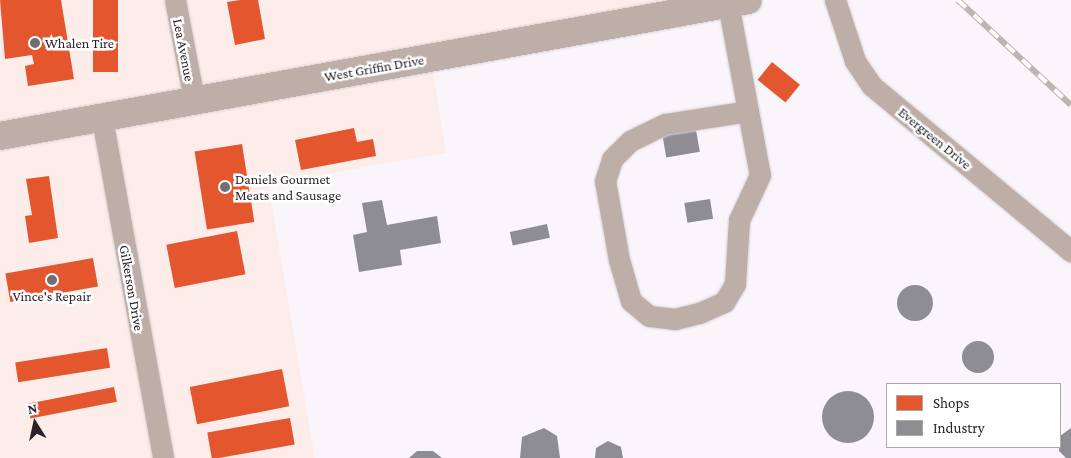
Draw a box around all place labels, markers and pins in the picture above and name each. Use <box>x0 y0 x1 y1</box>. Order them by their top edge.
place label: Whalen Tire <box>45 35 114 51</box>
marker: Whalen Tire <box>29 37 41 49</box>
place label: Daniels Gourmet Meats and Sausage <box>235 171 341 203</box>
marker: Daniels Gourmet Meats and Sausage <box>219 181 231 193</box>
marker: Vince's Repair <box>46 274 58 286</box>
place label: Vince's Repair <box>13 288 91 304</box>

